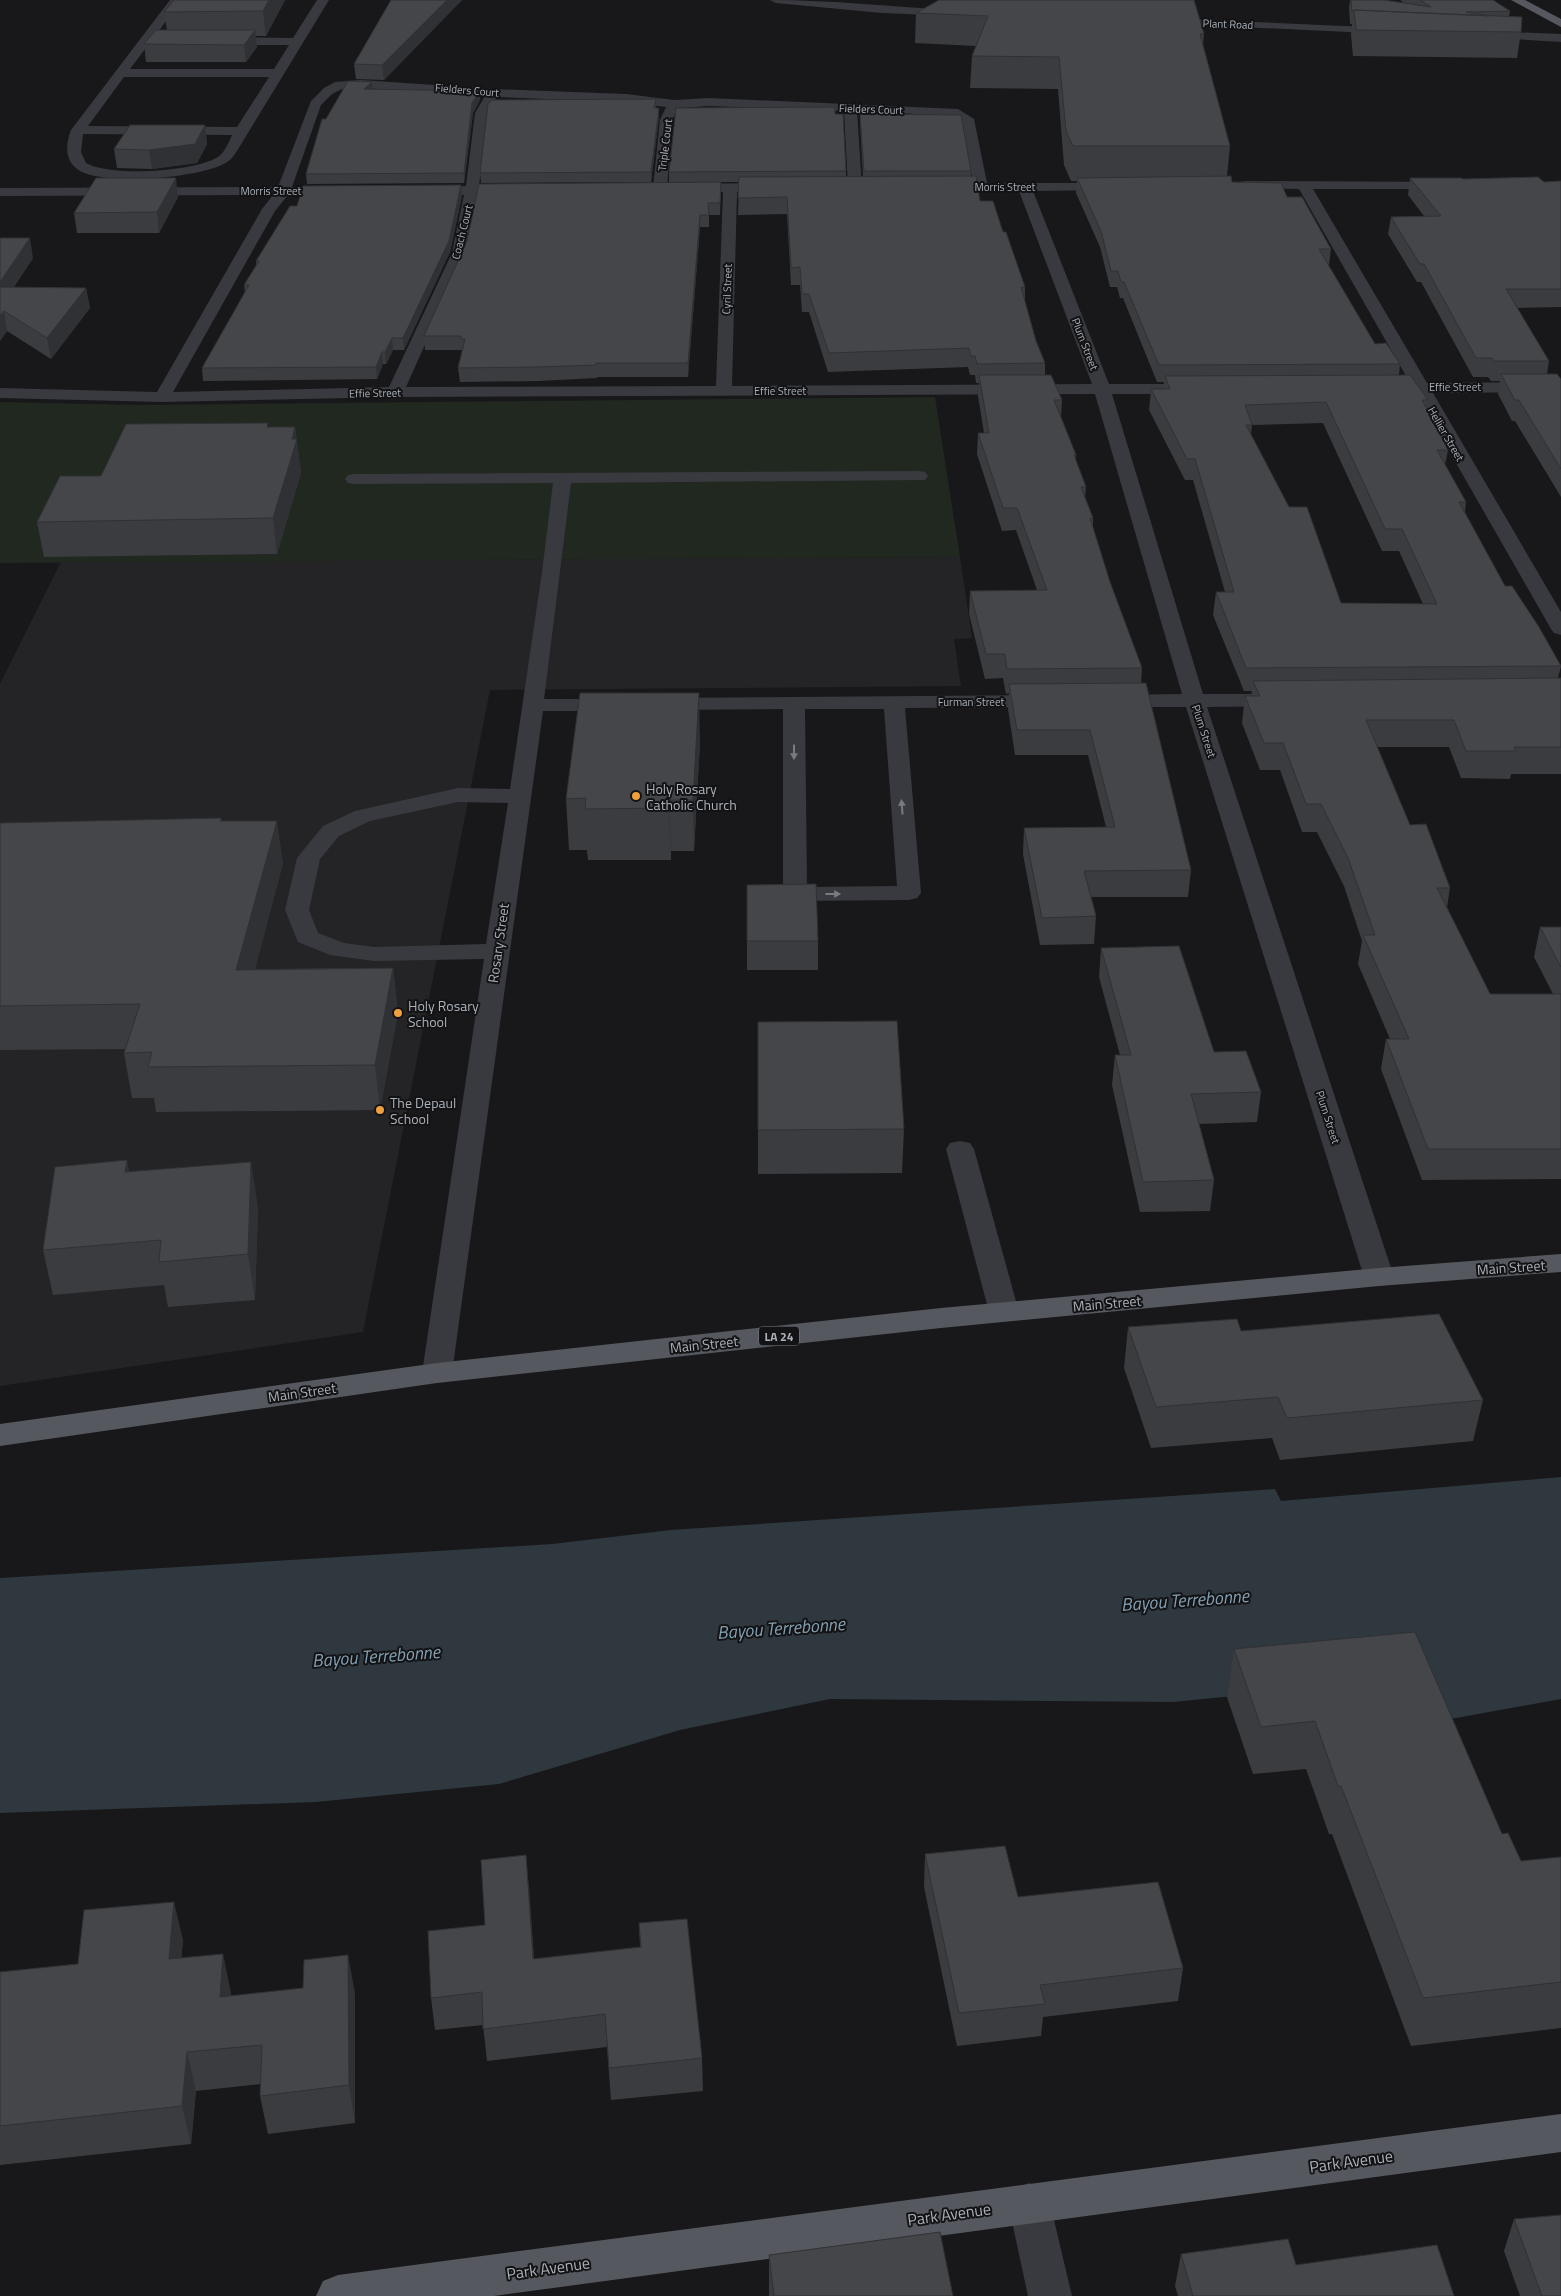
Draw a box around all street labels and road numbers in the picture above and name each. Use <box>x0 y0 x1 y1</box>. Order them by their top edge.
street label: Plant Road <box>1202 15 1254 33</box>
street label: Fielders Court <box>434 79 500 101</box>
street label: Fielders Court <box>839 100 903 118</box>
street label: Triple Court <box>654 118 676 172</box>
street label: Morris Street <box>975 179 1036 195</box>
street label: Morris Street <box>241 183 302 199</box>
street label: Coach Court <box>448 203 477 261</box>
street label: Cyril Street <box>718 263 736 315</box>
street label: Plum Street <box>1068 316 1102 373</box>
street label: Effie Street <box>1429 379 1481 395</box>
street label: Effie Street <box>754 383 806 399</box>
street label: Effie Street <box>349 385 401 401</box>
street label: Hellier Street <box>1424 404 1468 464</box>
street label: Furman Street <box>938 694 1004 710</box>
street label: Plum Street <box>1188 702 1220 760</box>
street label: Rosary Street <box>482 902 514 984</box>
street label: Plum Street <box>1312 1088 1344 1146</box>
street label: Main Street <box>1476 1254 1546 1280</box>
street label: Main Street <box>1072 1290 1142 1316</box>
road number: LA 24 <box>759 1326 799 1345</box>
street label: Main Street <box>669 1330 739 1358</box>
street label: Main Street <box>267 1377 337 1407</box>
street label: Park Avenue <box>1308 2143 1394 2179</box>
street label: Park Avenue <box>906 2196 992 2232</box>
street label: Park Avenue <box>505 2250 591 2286</box>

